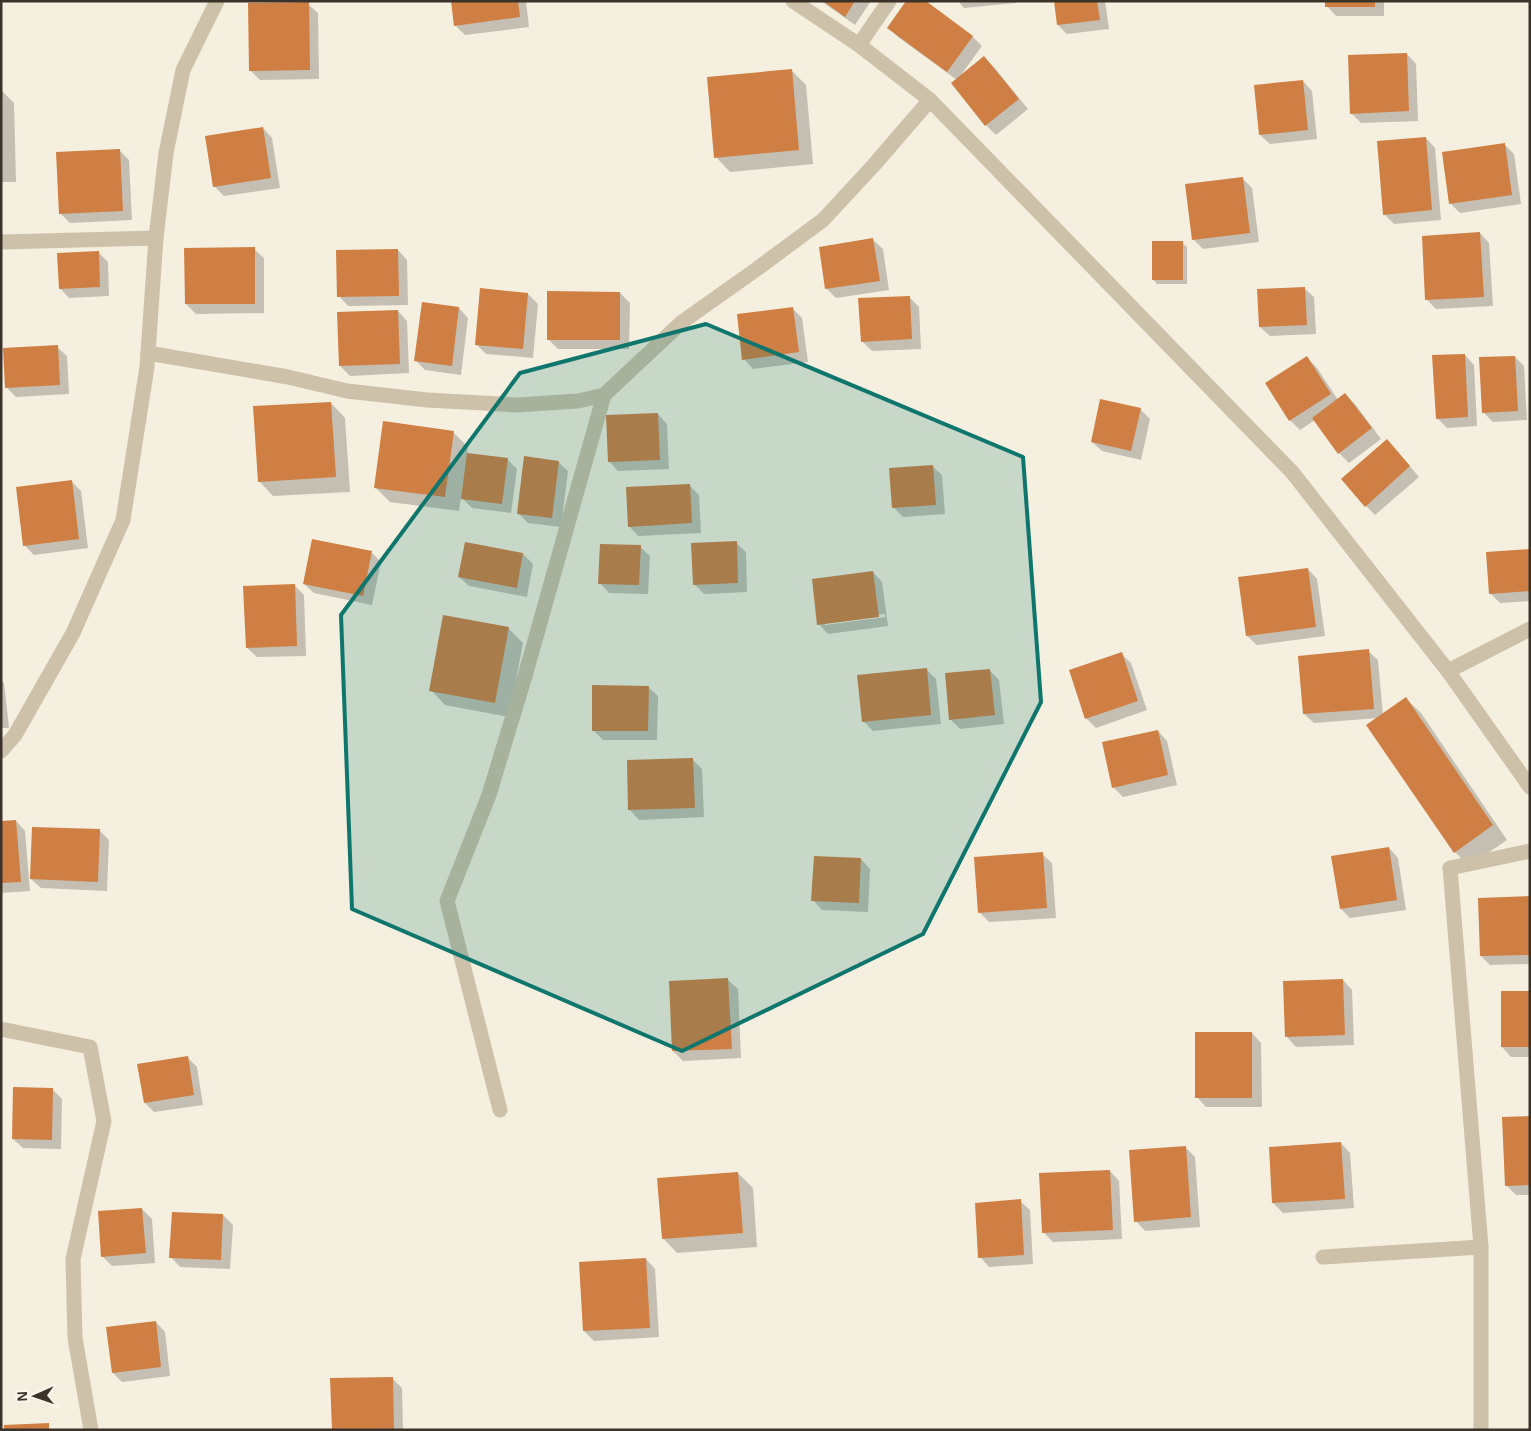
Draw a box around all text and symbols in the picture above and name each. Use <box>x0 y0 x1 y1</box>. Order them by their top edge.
north arrow <box>10 1371 60 1421</box>
text: N <box>14 1391 30 1402</box>

